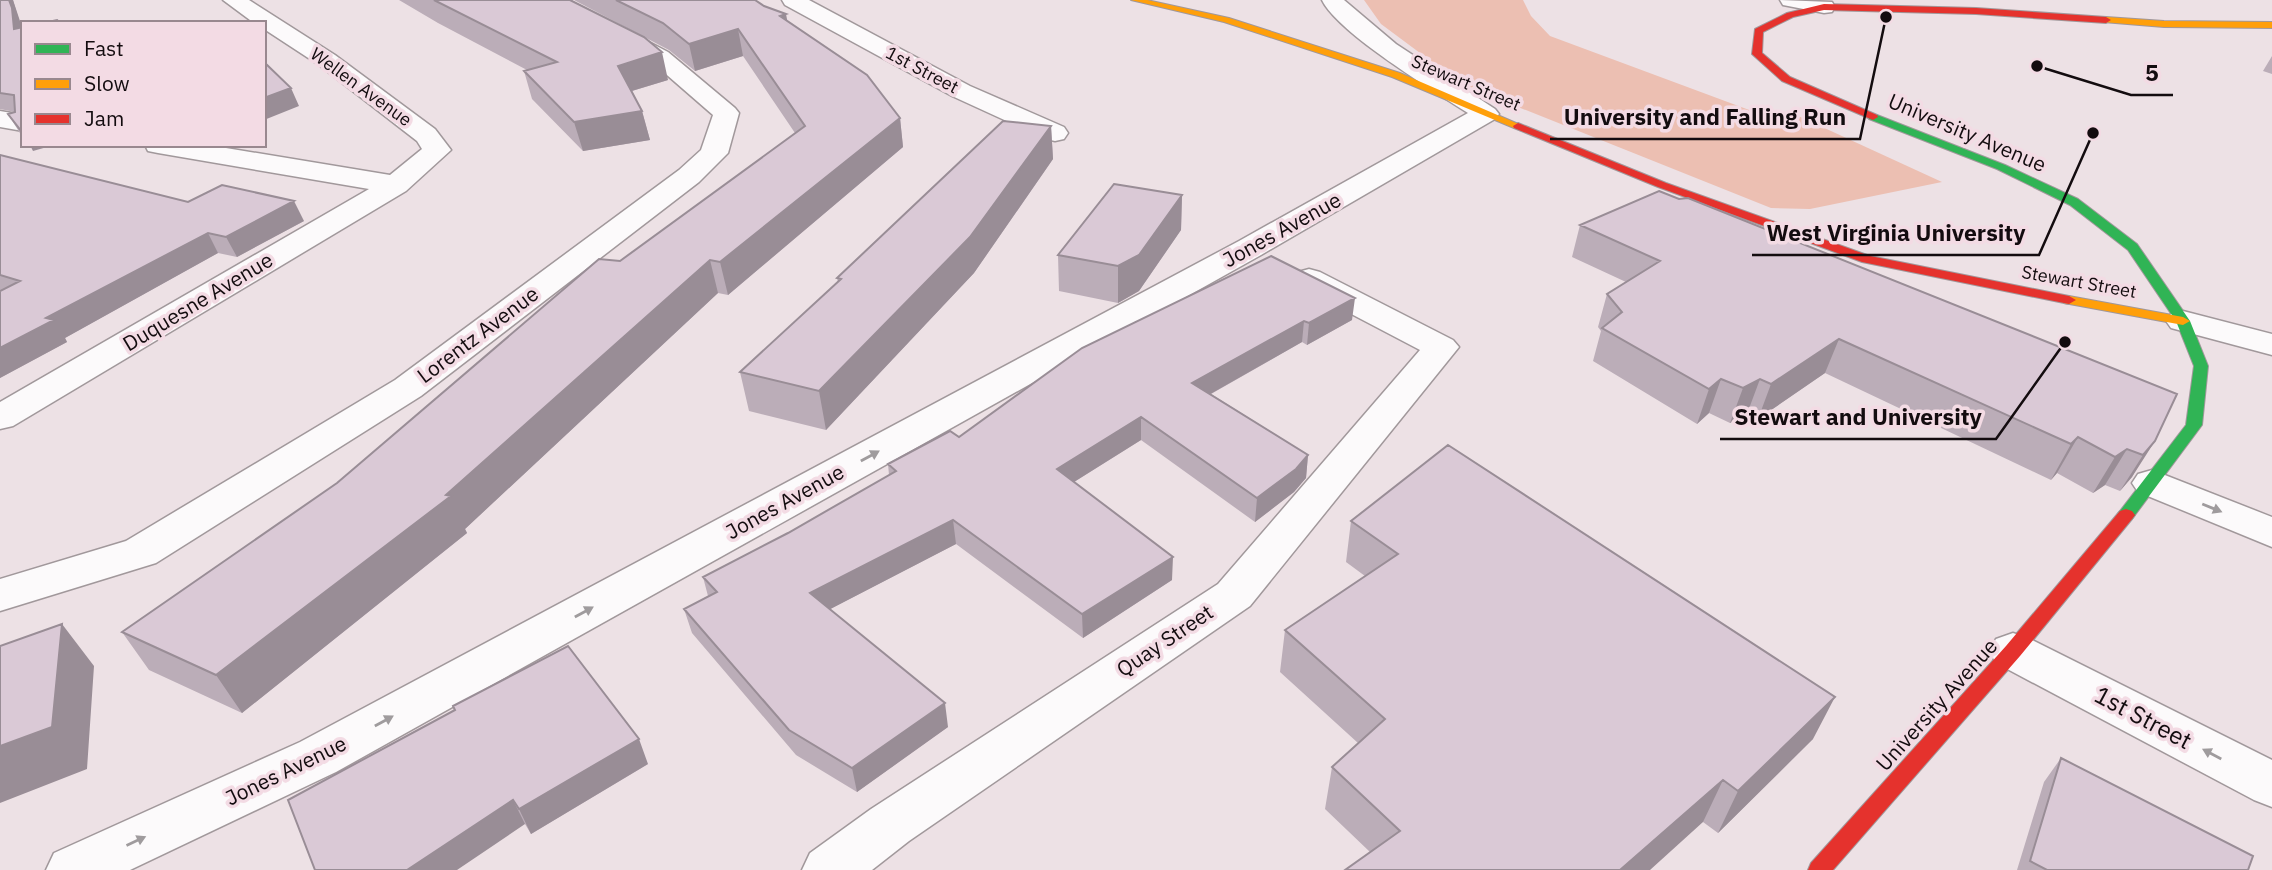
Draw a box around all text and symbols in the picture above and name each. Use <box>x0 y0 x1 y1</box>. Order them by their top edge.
legend <box>21 21 266 147</box>
text: Fast <box>84 34 124 62</box>
street label: 1st Street <box>882 41 963 98</box>
street label: Wellen Avenue <box>306 42 417 131</box>
street label: Stewart Street <box>1408 49 1524 116</box>
callout: 5 <box>2131 51 2173 95</box>
text: 5 <box>2145 57 2159 87</box>
text: Slow <box>84 69 130 97</box>
street label: University Avenue <box>1884 86 2051 178</box>
callout: University and Falling Run <box>1550 95 1860 139</box>
text: University and Falling Run <box>1564 101 1846 131</box>
text: Jam <box>84 104 124 132</box>
street label: Jones Avenue <box>1217 185 1346 273</box>
callout: West Virginia University <box>1752 211 2039 255</box>
text: West Virginia University <box>1767 217 2026 247</box>
street label: Duquesne Avenue <box>117 245 278 357</box>
street label: Stewart Street <box>2020 260 2138 303</box>
street label: Lorentz Avenue <box>411 279 544 389</box>
callout: Stewart and University <box>1720 395 1996 439</box>
text: Stewart and University <box>1734 401 1983 431</box>
one-way arrow <box>860 450 879 462</box>
street label: Jones Avenue <box>720 457 849 545</box>
one-way arrow <box>2202 502 2223 513</box>
street label: Quay Street <box>1111 598 1218 683</box>
one-way arrow <box>574 606 594 618</box>
street label: University Avenue <box>1869 632 2003 777</box>
street label: 1st Street <box>2089 678 2198 756</box>
one-way arrow <box>375 715 394 727</box>
street label: Jones Avenue <box>220 729 351 811</box>
one-way arrow <box>2202 748 2221 760</box>
one-way arrow <box>125 836 146 847</box>

